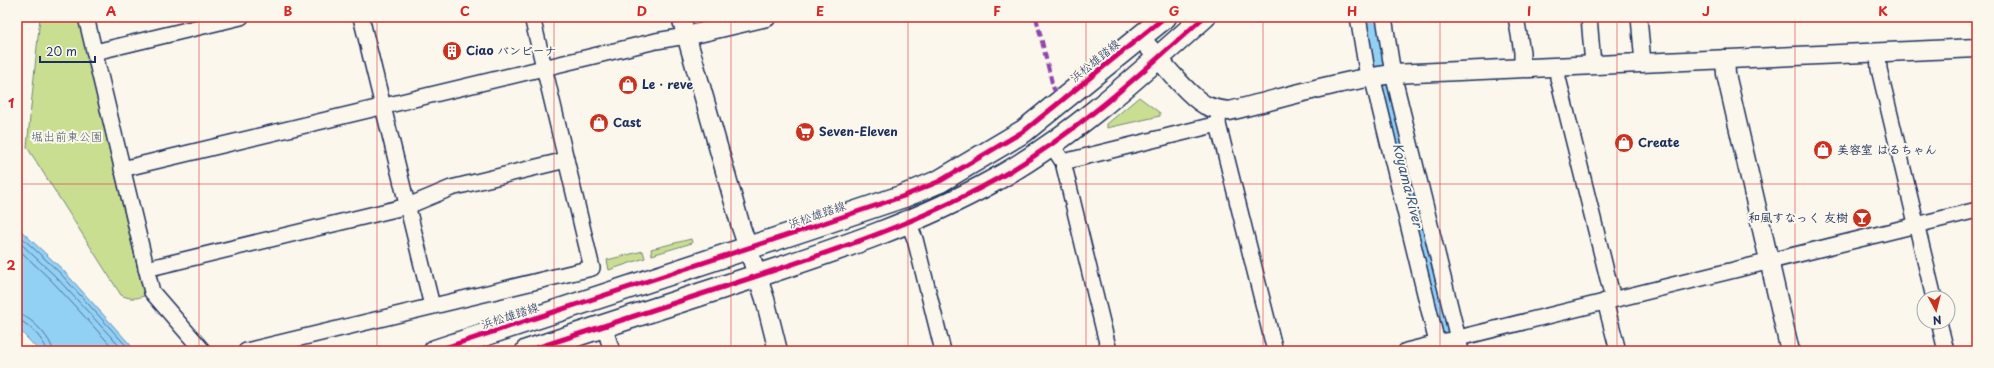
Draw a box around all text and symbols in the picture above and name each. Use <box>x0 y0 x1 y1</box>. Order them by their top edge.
text: A <box>106 1 116 20</box>
text: B <box>284 1 293 20</box>
text: C <box>460 1 470 20</box>
text: D <box>637 1 647 20</box>
text: E <box>816 1 824 20</box>
text: F <box>993 1 1001 20</box>
text: G <box>1169 1 1179 20</box>
text: H <box>1347 1 1357 20</box>
text: I <box>1527 1 1531 20</box>
text: J <box>1702 1 1710 20</box>
text: K <box>1878 1 1888 20</box>
street label: 浜松雄踏線 <box>1065 34 1123 86</box>
scale bar <box>40 38 95 64</box>
building icon: Ciao バンビーナ <box>441 40 463 62</box>
place label: Ciao バンビーナ <box>466 41 557 59</box>
text: 20 m <box>46 42 77 60</box>
shop icon: Le・reve <box>617 74 639 96</box>
place label: Le・reve <box>642 75 693 93</box>
text: 1 <box>8 93 14 112</box>
shop icon: Cast <box>588 112 610 134</box>
place label: Cast <box>613 113 642 131</box>
supermarket icon: Seven-Eleven <box>794 121 816 143</box>
place label: Seven-Eleven <box>819 122 898 140</box>
park label: 堀出前東公園 <box>31 127 103 145</box>
shop icon: Create <box>1613 132 1635 154</box>
place label: Create <box>1638 133 1680 151</box>
shop icon: 美容室 はるちゃん <box>1812 139 1834 161</box>
place label: 美容室 はるちゃん <box>1837 140 1937 158</box>
water label: Koyama River <box>1389 141 1429 231</box>
street label: 浜松雄踏線 <box>785 196 848 232</box>
bar icon: 和風すなっく 友樹 <box>1851 207 1873 229</box>
place label: 和風すなっく 友樹 <box>1748 208 1848 226</box>
text: 2 <box>6 255 16 274</box>
north arrow <box>1916 290 1956 330</box>
street label: 浜松雄踏線 <box>478 297 541 333</box>
text: N <box>1932 311 1943 329</box>

